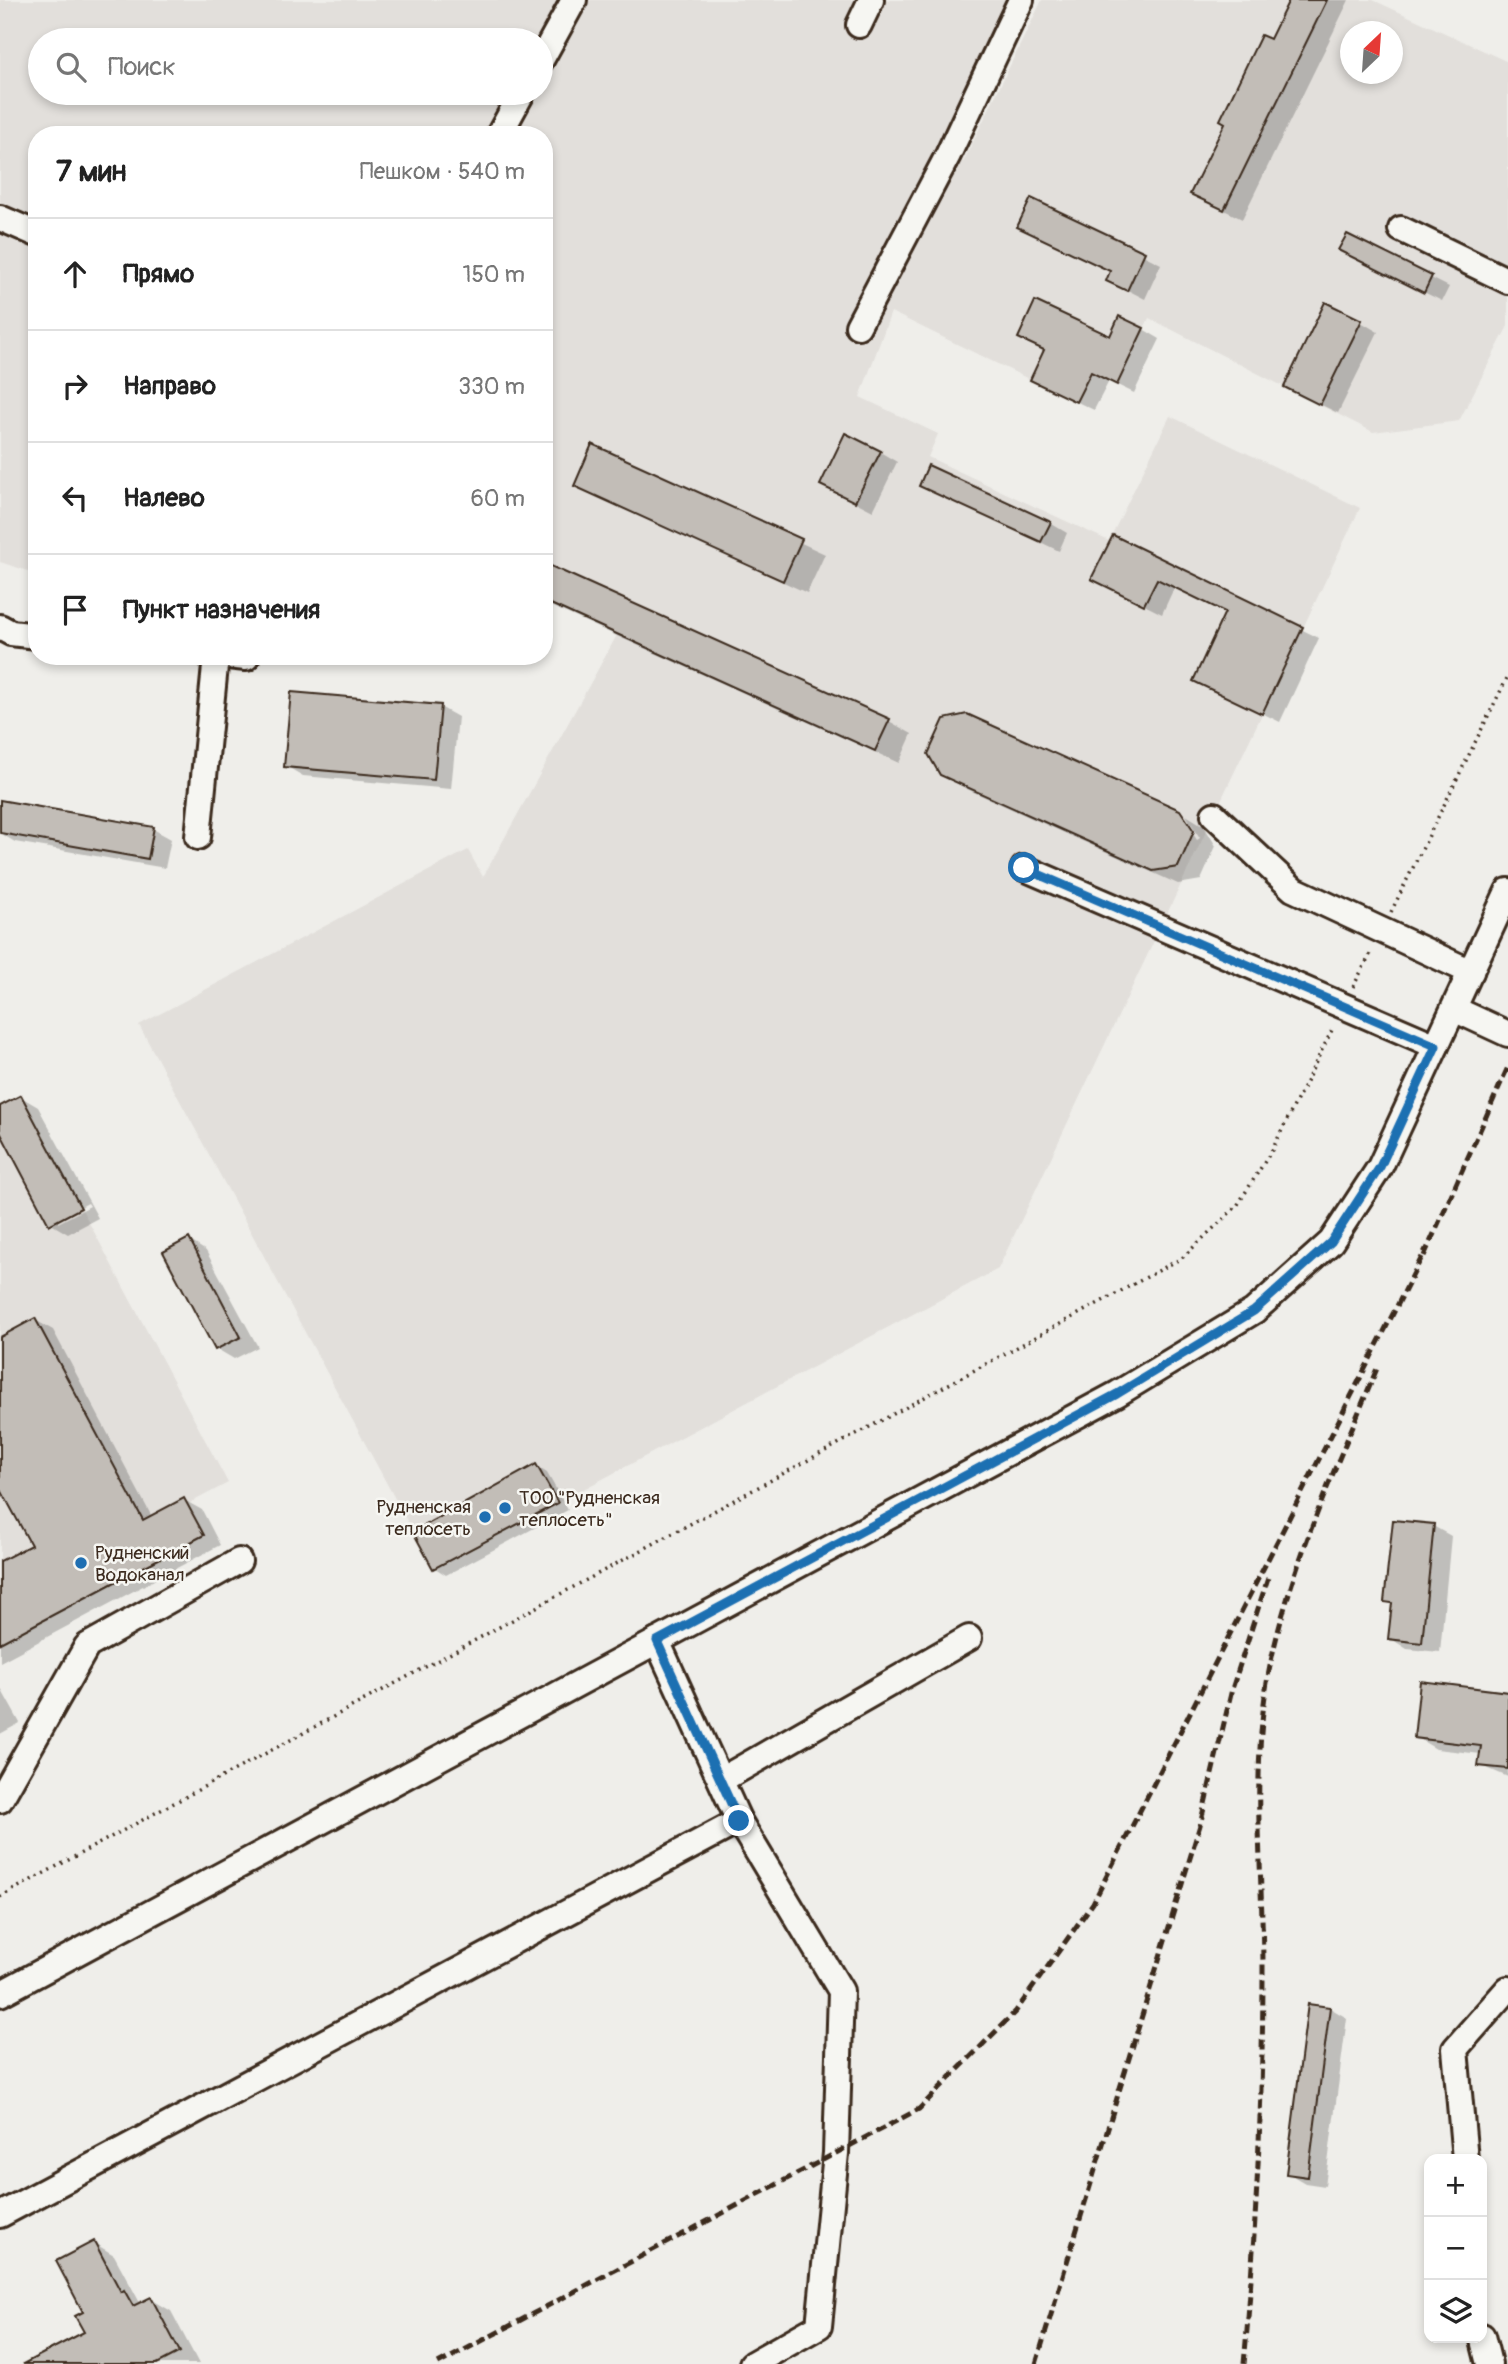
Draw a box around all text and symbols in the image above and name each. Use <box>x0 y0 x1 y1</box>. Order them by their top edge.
north arrow <box>1340 21 1403 84</box>
search box <box>28 28 553 105</box>
icon: search <box>52 48 90 86</box>
text: Поиск <box>108 51 176 83</box>
text: 7 мин <box>56 153 126 190</box>
text: Пешком · 540 m <box>360 157 525 186</box>
icon: ahead <box>56 255 94 293</box>
text: Прямо <box>123 258 194 290</box>
text: 150 m <box>462 260 525 289</box>
icon: right <box>56 367 94 405</box>
text: Направо <box>123 370 216 402</box>
text: 330 m <box>458 372 525 401</box>
icon: left <box>56 479 94 517</box>
text: Налево <box>123 482 205 514</box>
text: 60 m <box>470 484 525 513</box>
icon: arrive <box>56 591 94 629</box>
text: Пункт назначения <box>123 594 320 626</box>
route start <box>1008 852 1039 883</box>
place label: ТОО "Рудненская теплосеть" <box>519 1486 660 1532</box>
place label: Рудненская теплосеть <box>376 1495 471 1541</box>
marker: ТОО "Рудненская теплосеть" <box>497 1500 513 1516</box>
marker: Рудненская теплосеть <box>477 1509 493 1525</box>
place label: Рудненский Водоканал <box>95 1541 189 1587</box>
marker: Рудненский Водоканал <box>73 1555 89 1571</box>
route end <box>723 1805 754 1836</box>
map controls <box>1424 2154 1487 2343</box>
button: + <box>1424 2154 1487 2217</box>
button: − <box>1424 2217 1487 2280</box>
button: layers <box>1424 2280 1487 2343</box>

